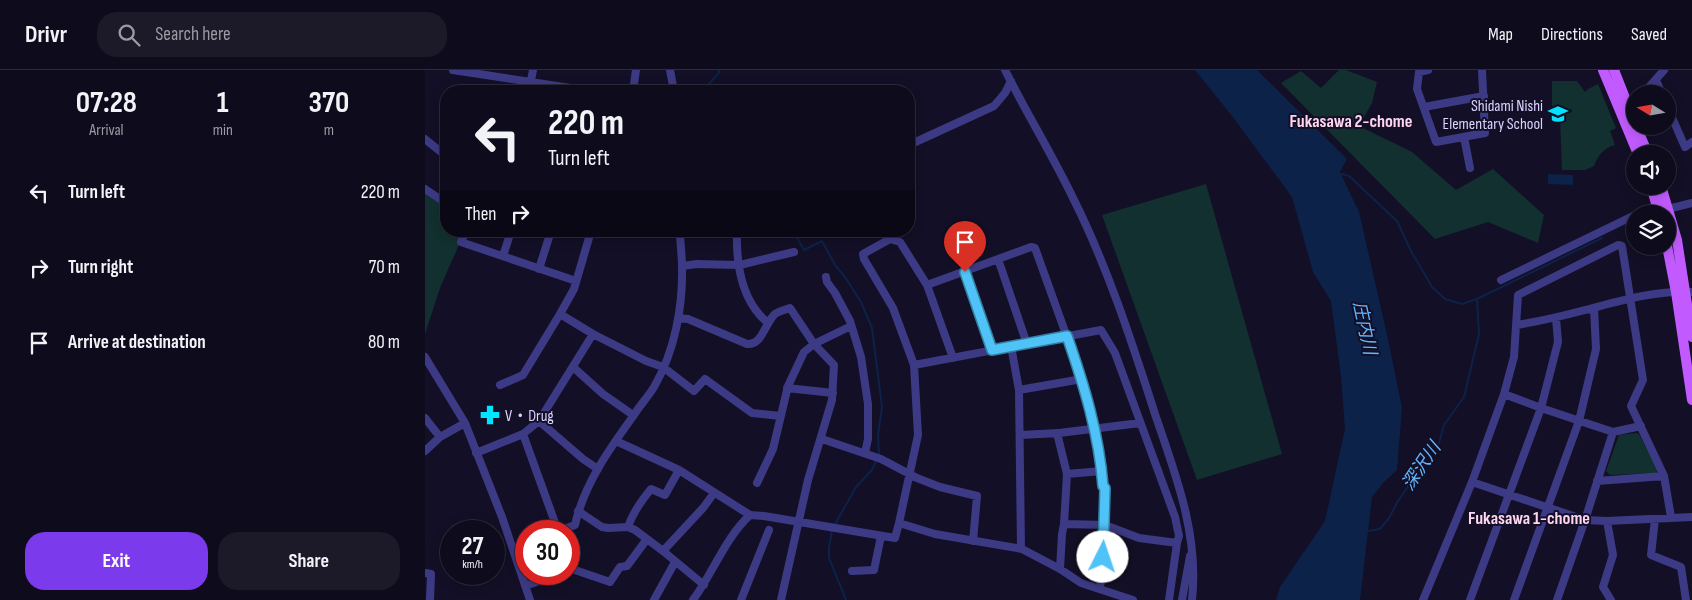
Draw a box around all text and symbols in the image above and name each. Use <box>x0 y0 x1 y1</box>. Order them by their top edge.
search box <box>97 12 447 57</box>
text: Drivr <box>25 20 67 49</box>
icon: search <box>115 21 143 49</box>
text: Search here <box>155 23 231 46</box>
text: Map <box>1488 24 1513 45</box>
text: Directions <box>1541 24 1603 45</box>
text: Saved <box>1631 24 1667 45</box>
text: 07:28 <box>76 85 137 121</box>
text: 1 <box>217 85 229 121</box>
text: 370 <box>309 85 349 121</box>
north arrow <box>1626 85 1676 135</box>
map controls <box>1626 85 1676 255</box>
place label: Shidami Nishi Elementary School <box>1443 97 1543 134</box>
text: 220 m <box>548 102 624 145</box>
school or university icon: Shidami Nishi Elementary School <box>1547 103 1569 125</box>
icon: left <box>465 105 530 170</box>
district label: Fukasawa 2-chome <box>1290 111 1412 132</box>
text: Arrival <box>89 121 124 140</box>
text: min <box>213 121 233 140</box>
text: m <box>324 121 334 140</box>
text: Turn left <box>548 145 610 172</box>
button: sound <box>1626 145 1676 195</box>
icon: left <box>25 179 53 207</box>
text: Turn left <box>68 181 125 204</box>
text: 220 m <box>361 181 400 204</box>
icon: right <box>506 200 534 228</box>
text: Then <box>465 203 496 226</box>
button: layers <box>1626 205 1676 255</box>
pin <box>944 221 986 272</box>
icon: arrive <box>951 228 979 256</box>
icon: right <box>25 254 53 282</box>
text: Turn right <box>68 256 133 279</box>
text: 70 m <box>369 256 400 279</box>
water label: 庄内川 <box>1349 300 1381 359</box>
icon: arrive <box>25 329 53 357</box>
text: Arrive at destination <box>68 331 206 354</box>
text: 80 m <box>368 331 400 354</box>
pharmacy icon: V・Drug <box>479 404 501 426</box>
place label: V・Drug <box>505 407 554 426</box>
water label: 深沢川 <box>1398 436 1446 495</box>
district label: Fukasawa 1-chome <box>1468 508 1590 529</box>
speed limit sign: 30 <box>515 520 580 585</box>
position arrow <box>1076 530 1128 582</box>
text: 27 <box>462 531 483 562</box>
button: Exit <box>25 532 208 590</box>
button: Share <box>218 532 400 590</box>
text: km/h <box>462 557 483 572</box>

